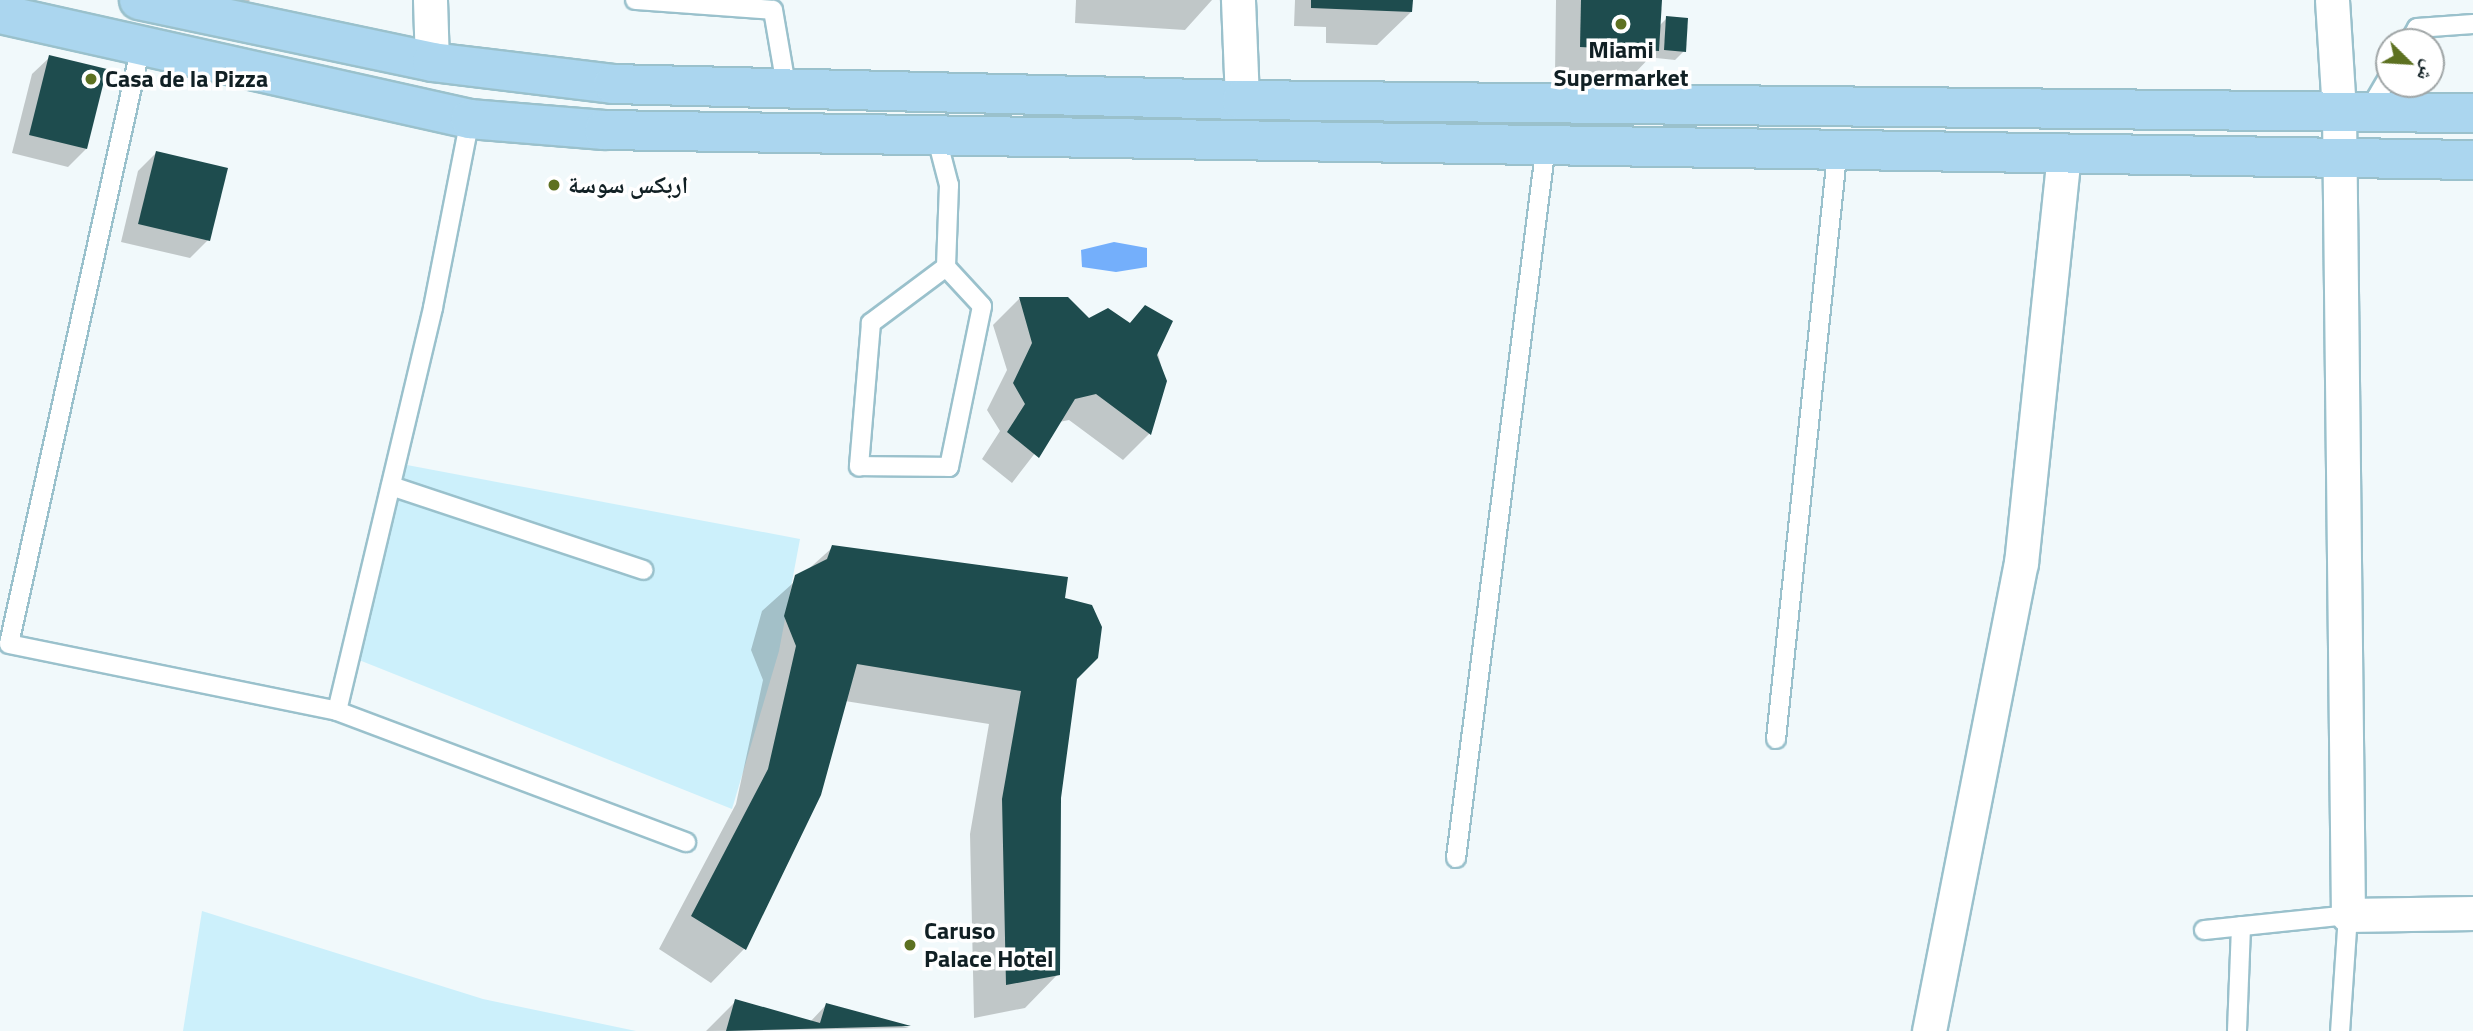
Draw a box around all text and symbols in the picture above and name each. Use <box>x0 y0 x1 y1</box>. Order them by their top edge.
marker: Miami Supermarket <box>1613 16 1629 32</box>
north arrow <box>2375 28 2445 98</box>
place label: Miami Supermarket <box>1554 36 1688 92</box>
text: ش <box>2410 56 2445 86</box>
place label: Casa de la Pizza <box>105 65 268 93</box>
marker: Casa de la Pizza <box>83 71 99 87</box>
place label: اربكس سوسة <box>568 171 688 199</box>
marker: اربكس سوسة <box>546 177 562 193</box>
place label: Caruso Palace Hotel <box>924 917 1053 973</box>
marker: Caruso Palace Hotel <box>902 937 918 953</box>

